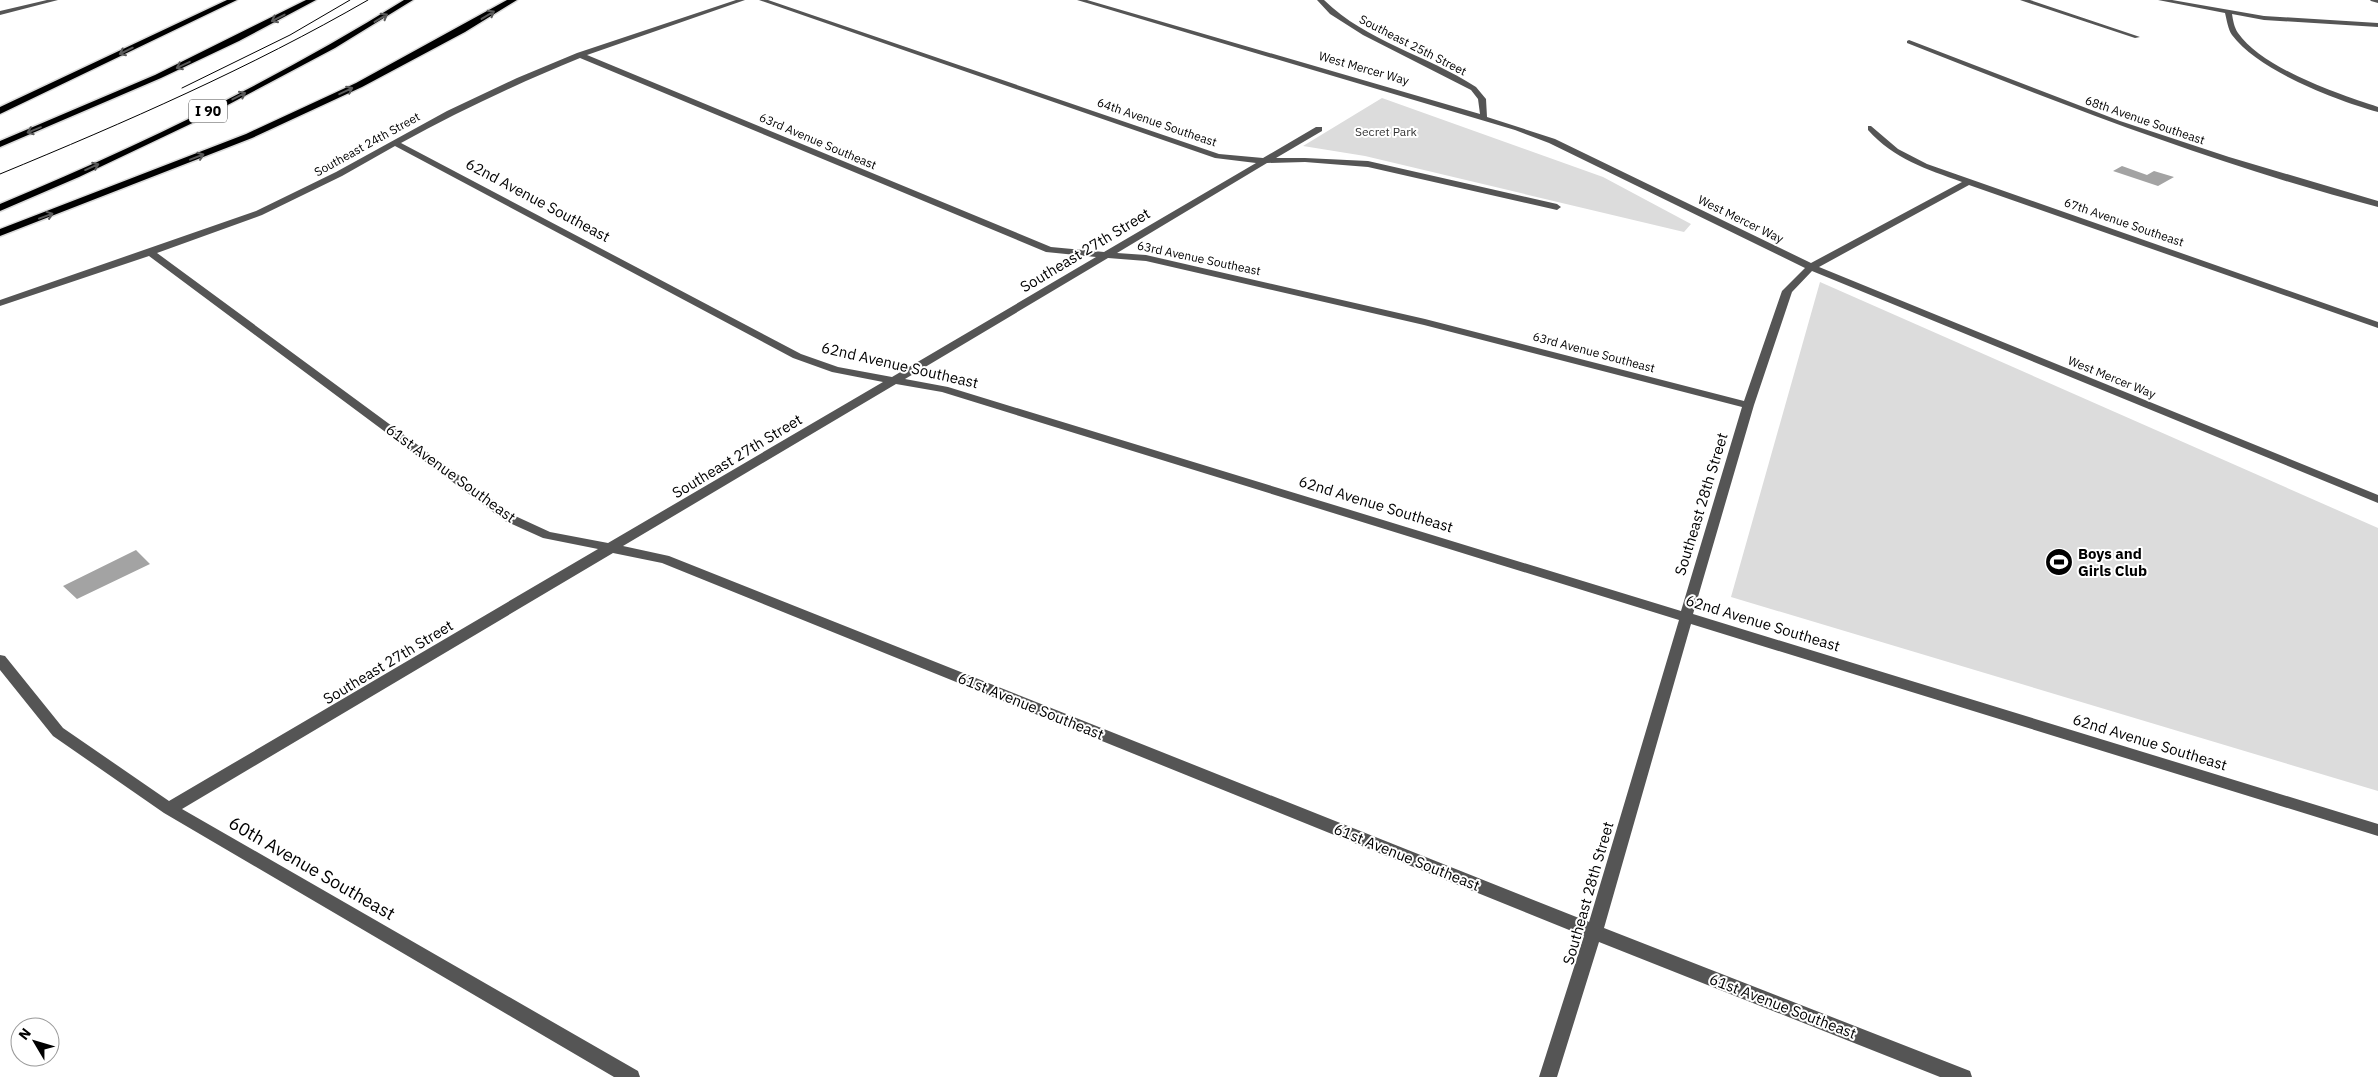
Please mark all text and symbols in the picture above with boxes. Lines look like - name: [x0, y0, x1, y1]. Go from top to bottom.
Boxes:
- one-way arrow: [480, 10, 494, 20]
- street label: Southeast 25th Street: [1357, 11, 1469, 79]
- one-way arrow: [374, 12, 388, 22]
- one-way arrow: [270, 13, 285, 23]
- one-way arrow: [119, 47, 134, 56]
- street label: West Mercer Way: [1317, 48, 1411, 88]
- one-way arrow: [176, 60, 191, 70]
- one-way arrow: [338, 86, 353, 96]
- one-way arrow: [231, 91, 246, 100]
- street label: 68th Avenue Southeast: [2083, 92, 2207, 148]
- street label: 64th Avenue Southeast: [1095, 94, 1219, 150]
- road number: I 90: [189, 100, 227, 122]
- street label: Southeast 24th Street: [312, 109, 422, 179]
- street label: 63rd Avenue Southeast: [757, 109, 879, 173]
- park label: Secret Park: [1355, 124, 1418, 139]
- one-way arrow: [27, 126, 42, 135]
- one-way arrow: [189, 152, 204, 161]
- street label: 62nd Avenue Southeast: [463, 154, 613, 246]
- one-way arrow: [84, 161, 99, 171]
- street label: West Mercer Way: [1696, 192, 1786, 246]
- street label: 67th Avenue Southeast: [2062, 194, 2186, 250]
- street label: Southeast 27th Street: [1017, 204, 1153, 296]
- one-way arrow: [38, 211, 53, 220]
- street label: 63rd Avenue Southeast: [1136, 238, 1262, 278]
- street label: 63rd Avenue Southeast: [1531, 328, 1657, 376]
- street label: 62nd Avenue Southeast: [820, 338, 980, 392]
- street label: West Mercer Way: [2066, 353, 2158, 401]
- street label: Southeast 27th Street: [669, 410, 805, 502]
- street label: 61st Avenue Southeast: [382, 420, 520, 526]
- street label: Southeast 28th Street: [1670, 430, 1732, 578]
- street label: 62nd Avenue Southeast: [1296, 471, 1456, 537]
- place label: Boys and Girls Club: [2078, 544, 2147, 580]
- sports icon: Boys and Girls Club: [2044, 547, 2074, 577]
- street label: 62nd Avenue Southeast: [1683, 590, 1843, 656]
- street label: Southeast 27th Street: [320, 616, 456, 708]
- street label: 61st Avenue Southeast: [955, 668, 1107, 744]
- street label: 62nd Avenue Southeast: [2070, 709, 2230, 775]
- street label: 60th Avenue Southeast: [225, 811, 399, 925]
- street label: 61st Avenue Southeast: [1331, 819, 1483, 895]
- street label: Southeast 28th Street: [1558, 819, 1618, 967]
- street label: 61st Avenue Southeast: [1707, 969, 1859, 1043]
- north arrow: [10, 1017, 60, 1067]
- text: N: [15, 1024, 35, 1044]

